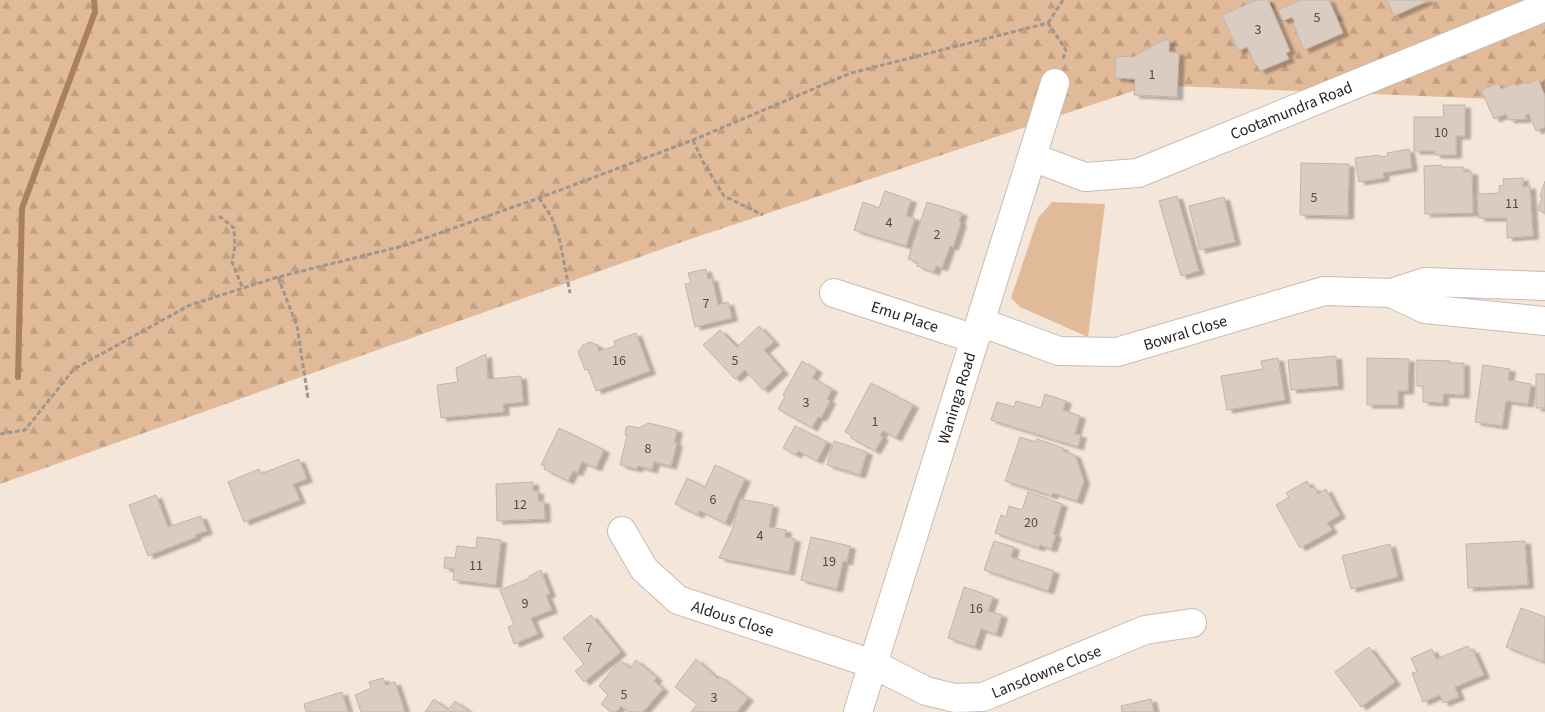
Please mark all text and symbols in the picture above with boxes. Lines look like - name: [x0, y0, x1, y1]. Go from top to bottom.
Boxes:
- house number: 5: [1314, 8, 1321, 28]
- house number: 3: [1255, 20, 1262, 40]
- house number: 1: [1149, 65, 1156, 85]
- street label: Cootamundra Road: [1227, 76, 1356, 145]
- house number: 10: [1434, 123, 1448, 143]
- house number: 5: [1311, 188, 1318, 208]
- house number: 11: [1505, 194, 1519, 214]
- house number: 4: [886, 213, 893, 233]
- house number: 2: [934, 225, 941, 245]
- house number: 7: [703, 294, 710, 314]
- street label: Emu Place: [868, 296, 941, 338]
- street label: Bowral Close: [1141, 310, 1230, 356]
- street label: Waninga Road: [933, 350, 981, 447]
- house number: 16: [612, 351, 626, 371]
- house number: 5: [732, 351, 739, 371]
- house number: 3: [803, 393, 810, 413]
- house number: 1: [872, 412, 879, 432]
- house number: 8: [645, 439, 652, 459]
- house number: 6: [710, 490, 717, 510]
- house number: 12: [513, 495, 527, 515]
- house number: 20: [1024, 513, 1038, 533]
- house number: 4: [757, 526, 764, 546]
- house number: 19: [822, 552, 836, 572]
- house number: 11: [469, 556, 483, 576]
- house number: 9: [522, 594, 529, 614]
- street label: Aldous Close: [689, 595, 777, 643]
- house number: 16: [969, 599, 983, 619]
- house number: 7: [586, 638, 593, 658]
- street label: Lansdowne Close: [988, 640, 1105, 704]
- house number: 5: [621, 685, 628, 705]
- house number: 3: [711, 688, 718, 708]

